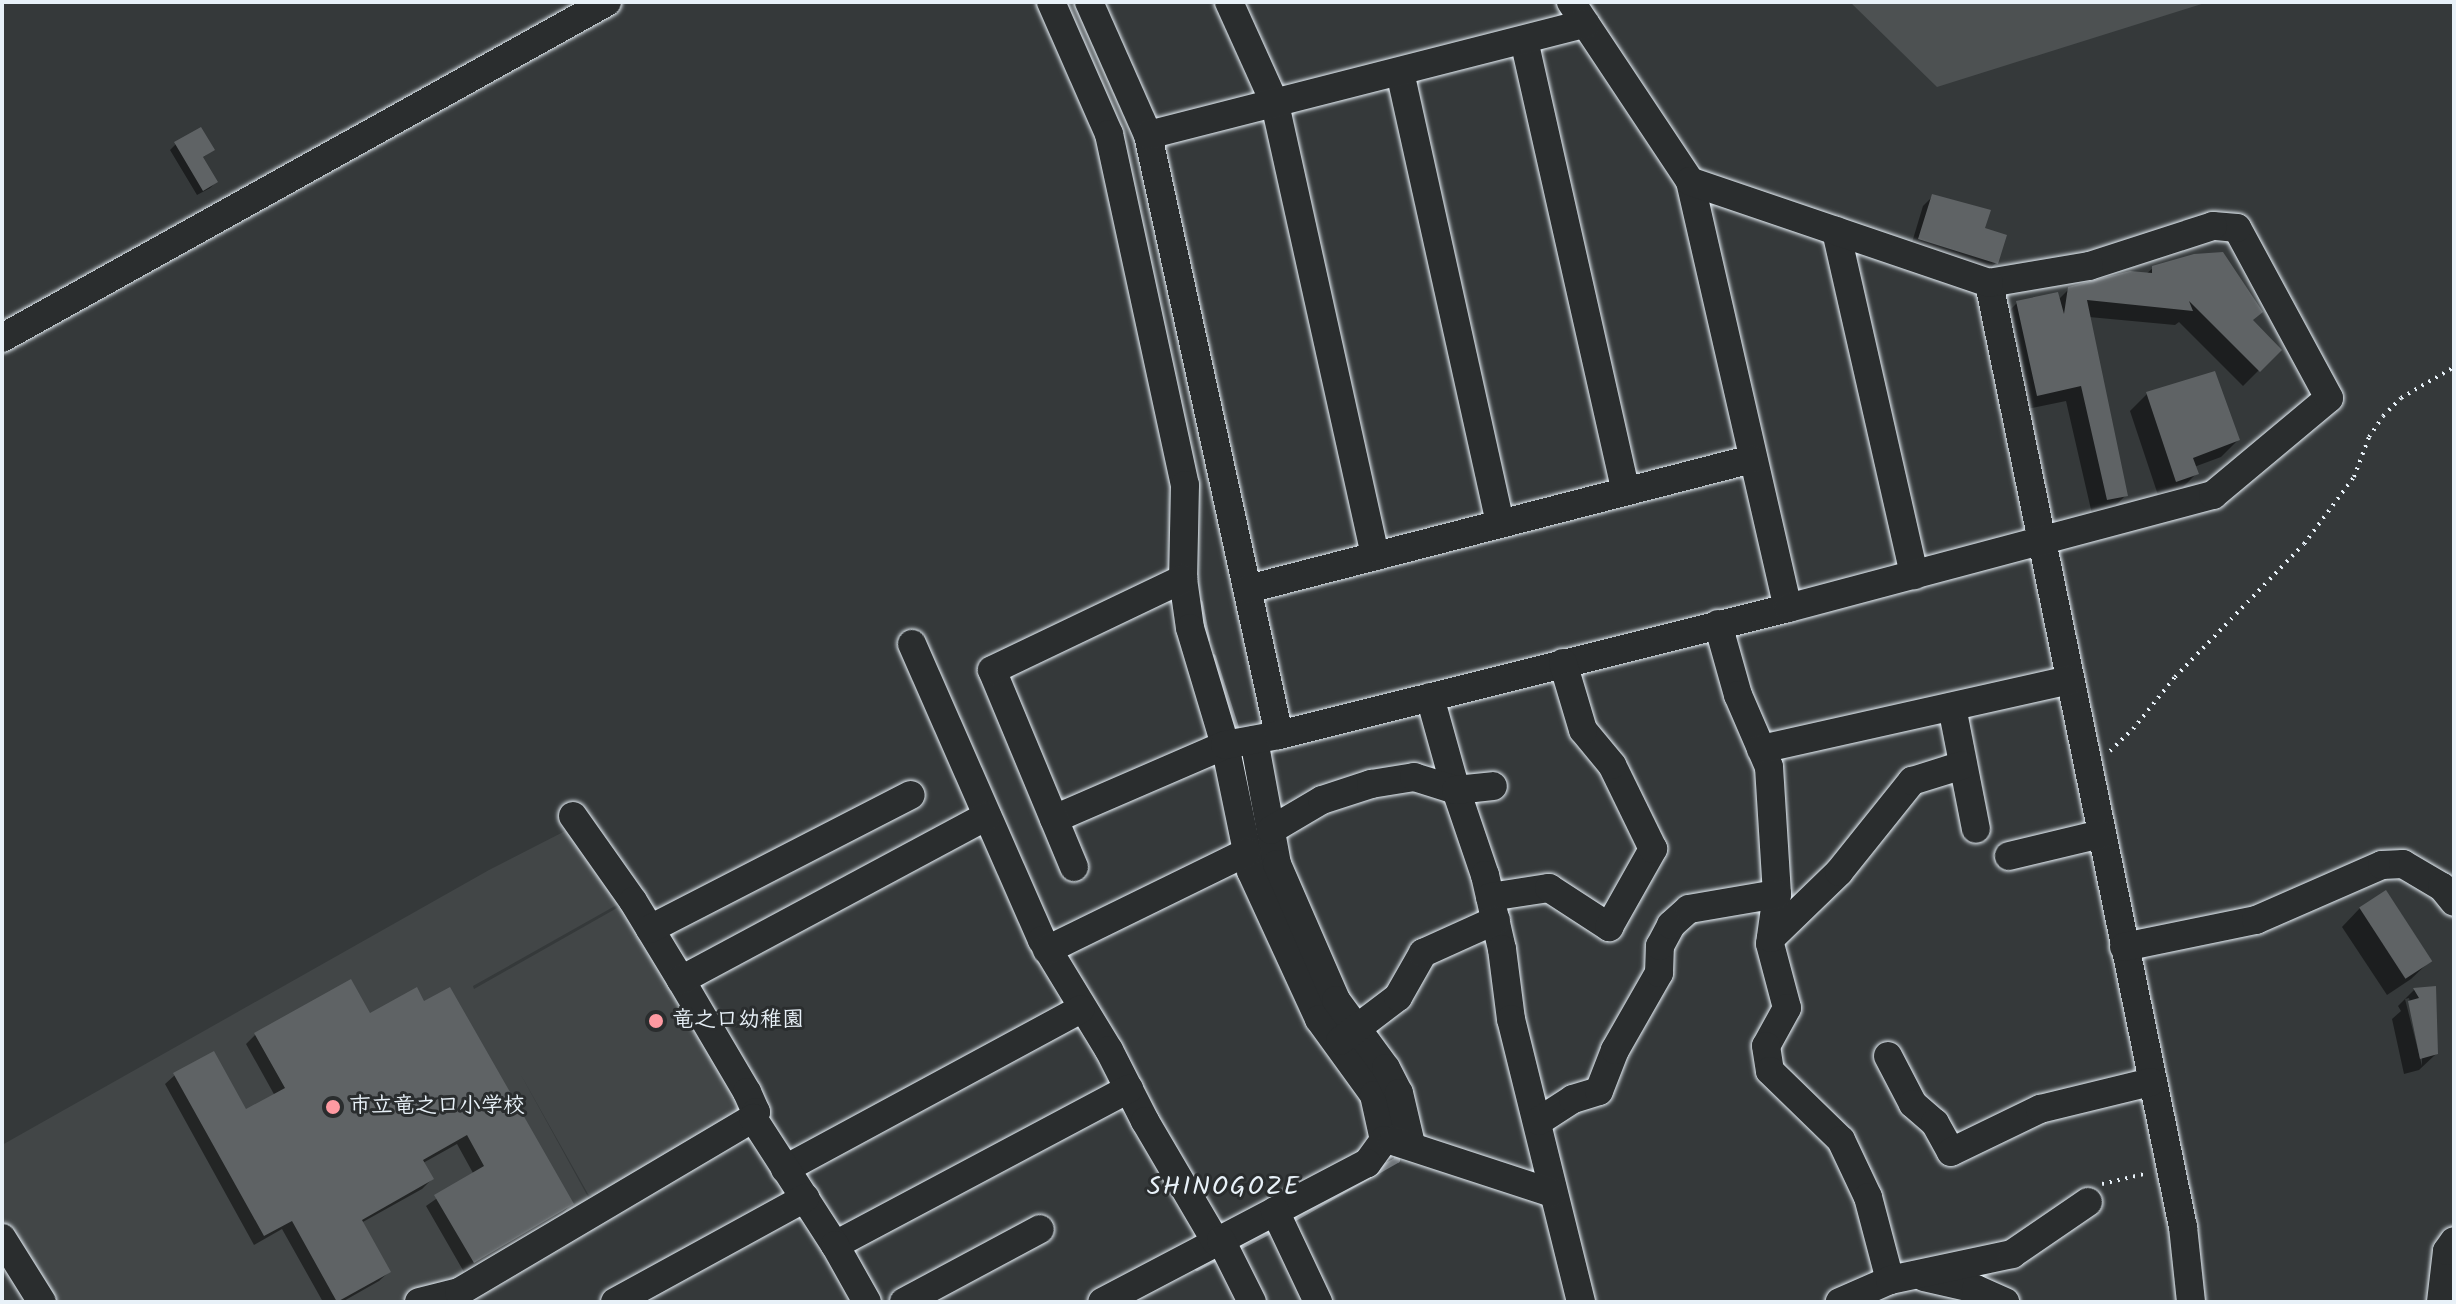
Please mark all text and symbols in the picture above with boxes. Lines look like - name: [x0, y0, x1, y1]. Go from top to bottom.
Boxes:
- place label: 竜之口幼稚園: [672, 1008, 804, 1034]
- marker: 竜之口幼稚園: [647, 1012, 665, 1030]
- place label: 市立竜之口小学校: [349, 1094, 525, 1120]
- marker: 市立竜之口小学校: [324, 1098, 342, 1116]
- district label: SHINOGOZE: [1147, 1172, 1301, 1204]

